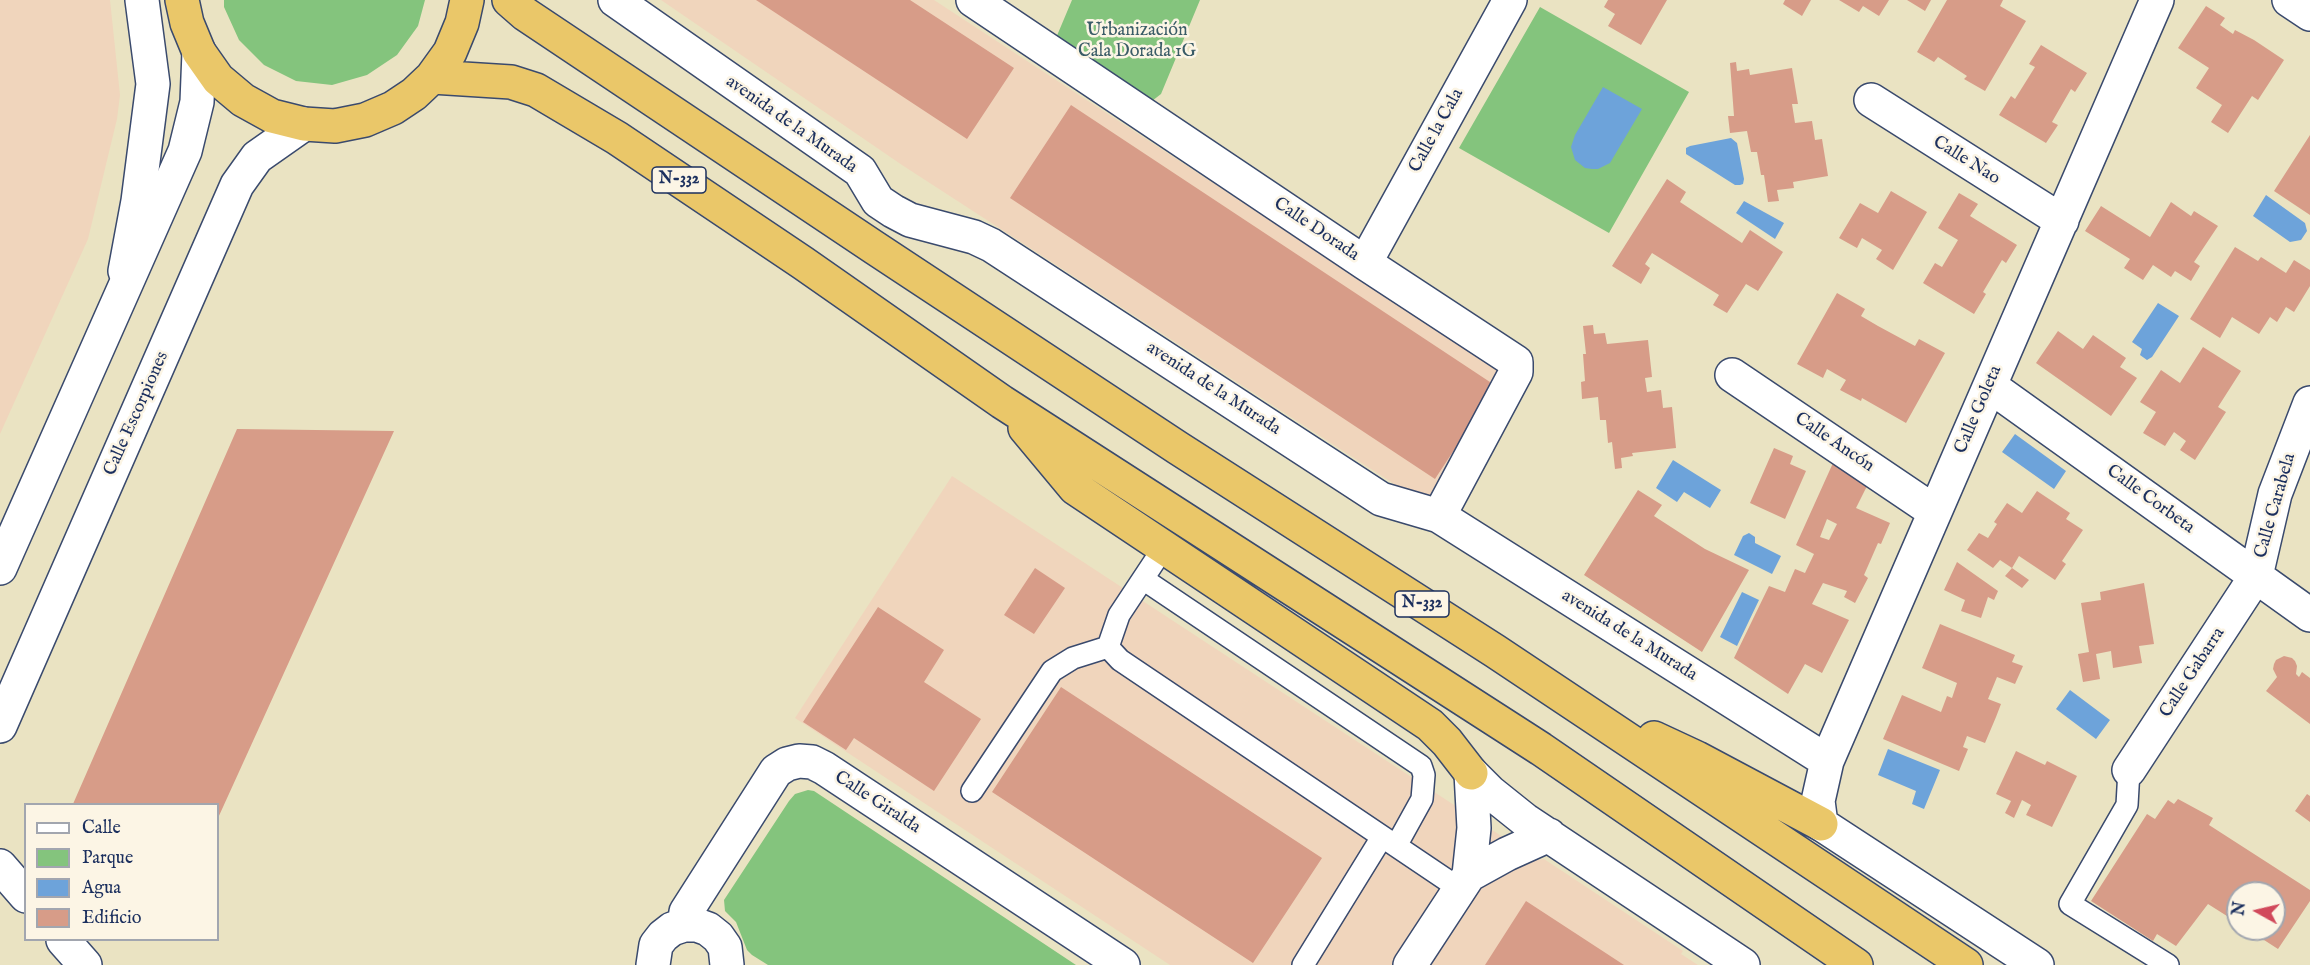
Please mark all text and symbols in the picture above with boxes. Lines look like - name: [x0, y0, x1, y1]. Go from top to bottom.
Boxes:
- park label: Urbanización Cala Dorada 1G: [1078, 20, 1196, 63]
- street label: avenida de la Murada: [721, 72, 861, 178]
- street label: Calle la Cala: [1405, 85, 1469, 177]
- street label: Calle Nao: [1928, 132, 2004, 190]
- road number: N-332: [652, 167, 706, 193]
- street label: Calle Dorada: [1269, 194, 1363, 266]
- street label: avenida de la Murada: [1142, 338, 1284, 440]
- street label: Calle Escorpiones: [100, 349, 174, 479]
- street label: Calle Goleta: [1951, 363, 2007, 457]
- street label: Calle Ancón: [1790, 409, 1878, 477]
- street label: Calle Carabela: [2251, 451, 2301, 561]
- street label: Calle Corbeta: [2102, 461, 2198, 539]
- street label: avenida de la Murada: [1557, 586, 1701, 686]
- road number: N-332: [1395, 591, 1449, 617]
- street label: Calle Gabarra: [2156, 624, 2230, 722]
- street label: Calle Giralda: [830, 767, 924, 839]
- legend: [24, 803, 219, 941]
- text: Calle: [82, 817, 121, 840]
- text: Parque: [82, 847, 133, 870]
- text: Agua: [82, 877, 121, 900]
- north arrow: [2226, 881, 2286, 941]
- text: N: [2229, 901, 2251, 917]
- text: Edificio: [82, 907, 142, 930]

